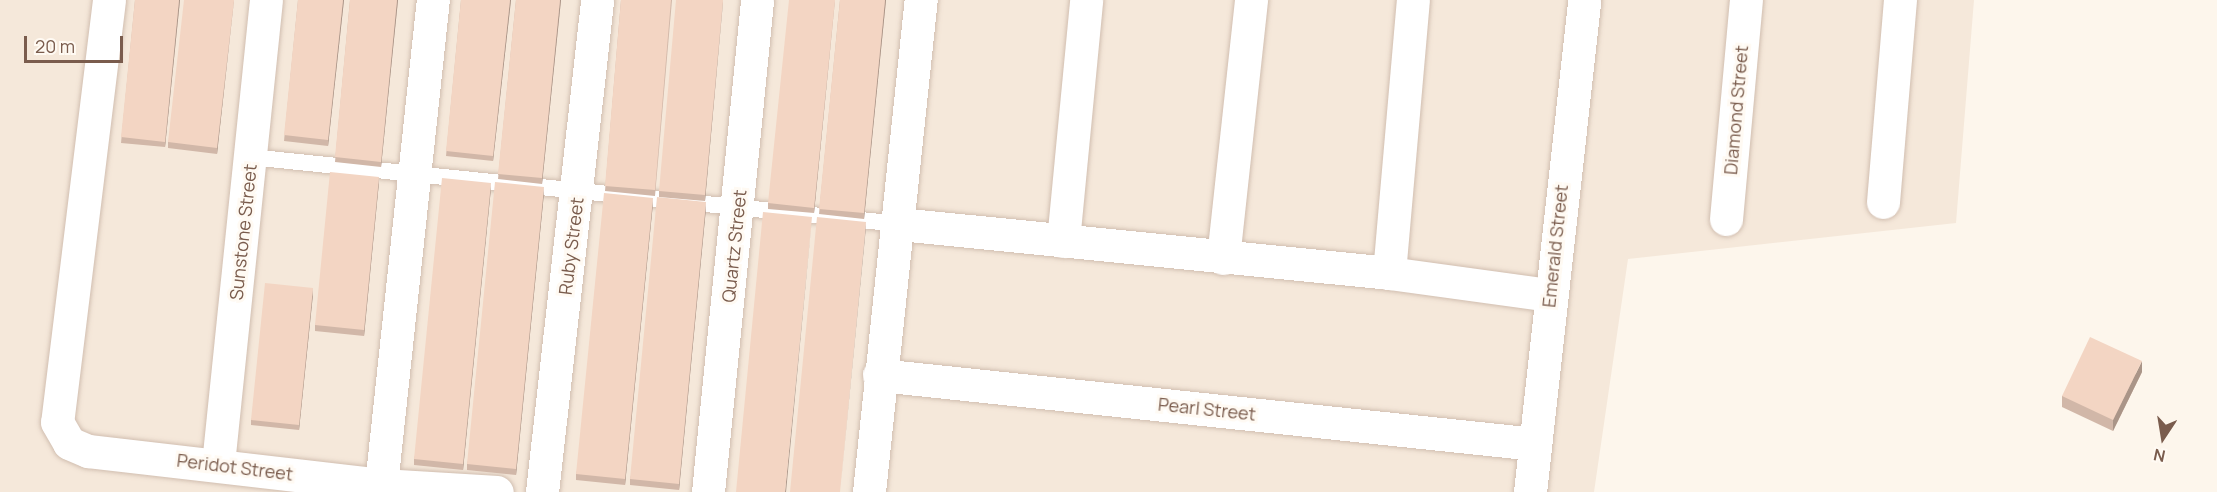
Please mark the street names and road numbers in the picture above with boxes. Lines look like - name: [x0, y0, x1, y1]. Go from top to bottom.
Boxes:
- street label: Diamond Street: [1720, 44, 1752, 176]
- street label: Sunstone Street: [225, 163, 261, 301]
- street label: Emerald Street: [1538, 183, 1572, 309]
- street label: Quartz Street: [717, 188, 751, 304]
- street label: Ruby Street: [554, 196, 588, 296]
- street label: Pearl Street: [1157, 393, 1257, 425]
- street label: Peridot Street: [176, 449, 294, 485]

